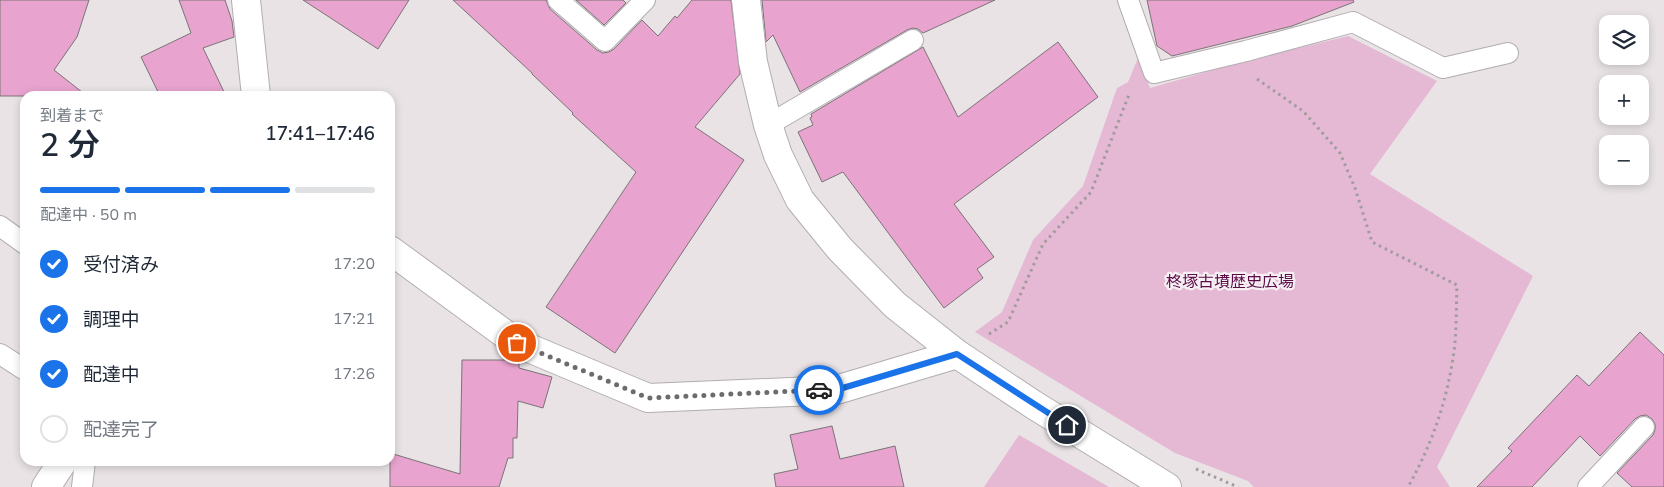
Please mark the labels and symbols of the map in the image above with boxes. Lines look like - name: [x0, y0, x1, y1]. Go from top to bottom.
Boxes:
- park label: 柊塚古墳歴史広場: [1166, 271, 1294, 293]
- pin: [496, 322, 538, 364]
- courier: [794, 365, 844, 415]
- pin: [1046, 404, 1088, 446]

